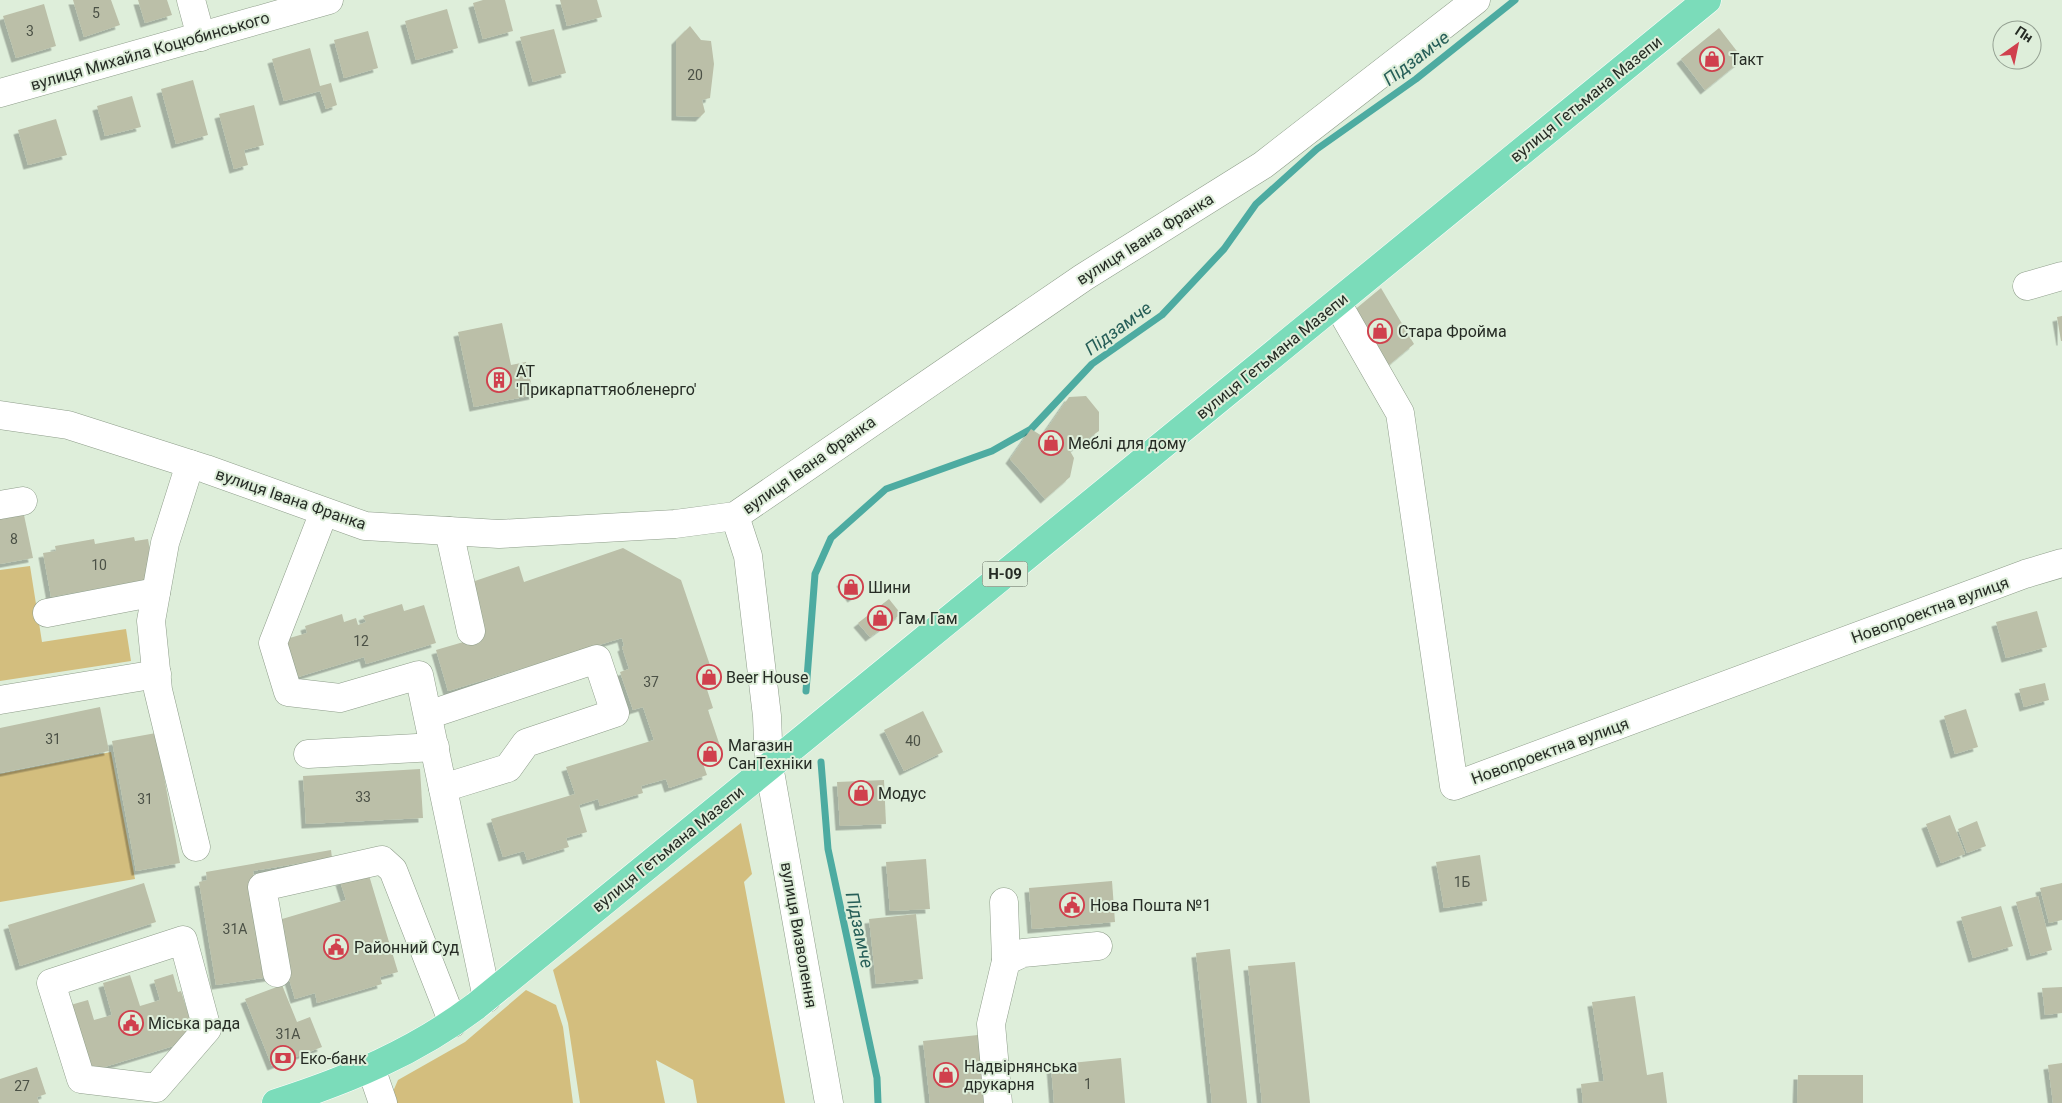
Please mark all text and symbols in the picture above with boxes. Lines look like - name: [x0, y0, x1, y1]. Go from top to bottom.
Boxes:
- house number: 5: [92, 5, 100, 21]
- street label: вулиця Михайла Коцюбинського: [28, 8, 272, 94]
- north arrow: [1992, 20, 2042, 70]
- house number: 3: [26, 23, 34, 39]
- text: Пн: [2012, 23, 2036, 46]
- water label: Підзамче: [1379, 26, 1453, 90]
- street label: вулиця Гетьмана Мазепи: [1506, 32, 1666, 166]
- shop icon: Такт: [1699, 46, 1725, 72]
- place label: Такт: [1730, 50, 1764, 69]
- house number: 20: [687, 67, 703, 83]
- street label: вулиця Івана Франка: [1073, 189, 1217, 289]
- street label: вулиця Гетьмана Мазепи: [1192, 289, 1352, 423]
- water label: Підзамче: [1081, 297, 1155, 359]
- shop icon: Стара Фройма: [1367, 318, 1393, 344]
- place label: Стара Фройма: [1398, 322, 1507, 341]
- place label: АТ 'Прикарпаттяобленерго': [516, 362, 697, 399]
- building icon: АТ 'Прикарпаттяобленерго': [486, 367, 512, 393]
- street label: вулиця Івана Франка: [739, 412, 879, 518]
- shop icon: Меблі для дому: [1038, 430, 1064, 456]
- place label: Меблі для дому: [1068, 434, 1187, 453]
- street label: вулиця Івана Франка: [213, 464, 369, 534]
- house number: 8: [10, 531, 18, 547]
- house number: 10: [91, 557, 107, 573]
- road number: Н-09: [982, 562, 1028, 586]
- street label: Новопроектна вулиця: [1849, 573, 2011, 647]
- shop icon: Шини: [838, 574, 864, 600]
- place label: Шини: [868, 578, 911, 597]
- shop icon: Гам Гам: [867, 605, 893, 631]
- place label: Гам Гам: [898, 609, 958, 628]
- house number: 12: [353, 633, 369, 649]
- shop icon: Beer House: [696, 664, 722, 690]
- place label: Beer House: [726, 668, 808, 687]
- house number: 37: [643, 674, 659, 690]
- street label: Новопроектна вулиця: [1469, 714, 1631, 788]
- house number: 31: [45, 731, 61, 747]
- house number: 40: [905, 733, 921, 749]
- place label: Магазин СанТехніки: [728, 736, 813, 773]
- shop icon: Магазин СанТехніки: [697, 741, 723, 767]
- shop icon: Модус: [848, 780, 874, 806]
- street label: вулиця Гетьмана Мазепи: [588, 782, 748, 916]
- place label: Модус: [878, 784, 926, 803]
- house number: 33: [355, 789, 371, 805]
- house number: 31: [137, 791, 153, 807]
- street label: вулиця Визволення: [777, 861, 821, 1009]
- house number: 1Б: [1454, 874, 1471, 890]
- water label: Підзамче: [842, 890, 878, 970]
- public building icon: Нова Пошта №1: [1059, 892, 1085, 918]
- place label: Нова Пошта №1: [1090, 896, 1212, 915]
- house number: 31А: [223, 921, 247, 937]
- public building icon: Районний Суд: [323, 934, 349, 960]
- place label: Районний Суд: [354, 938, 460, 957]
- public building icon: Міська рада: [118, 1010, 144, 1036]
- place label: Міська рада: [148, 1014, 240, 1033]
- house number: 31А: [276, 1026, 300, 1042]
- bank icon: Еко-банк: [270, 1045, 296, 1071]
- place label: Еко-банк: [300, 1049, 367, 1068]
- place label: Надвірнянська друкарня: [964, 1057, 1077, 1094]
- shop icon: Надвірнянська друкарня: [933, 1062, 959, 1088]
- house number: 1: [1084, 1076, 1092, 1092]
- house number: 27: [14, 1078, 30, 1094]

